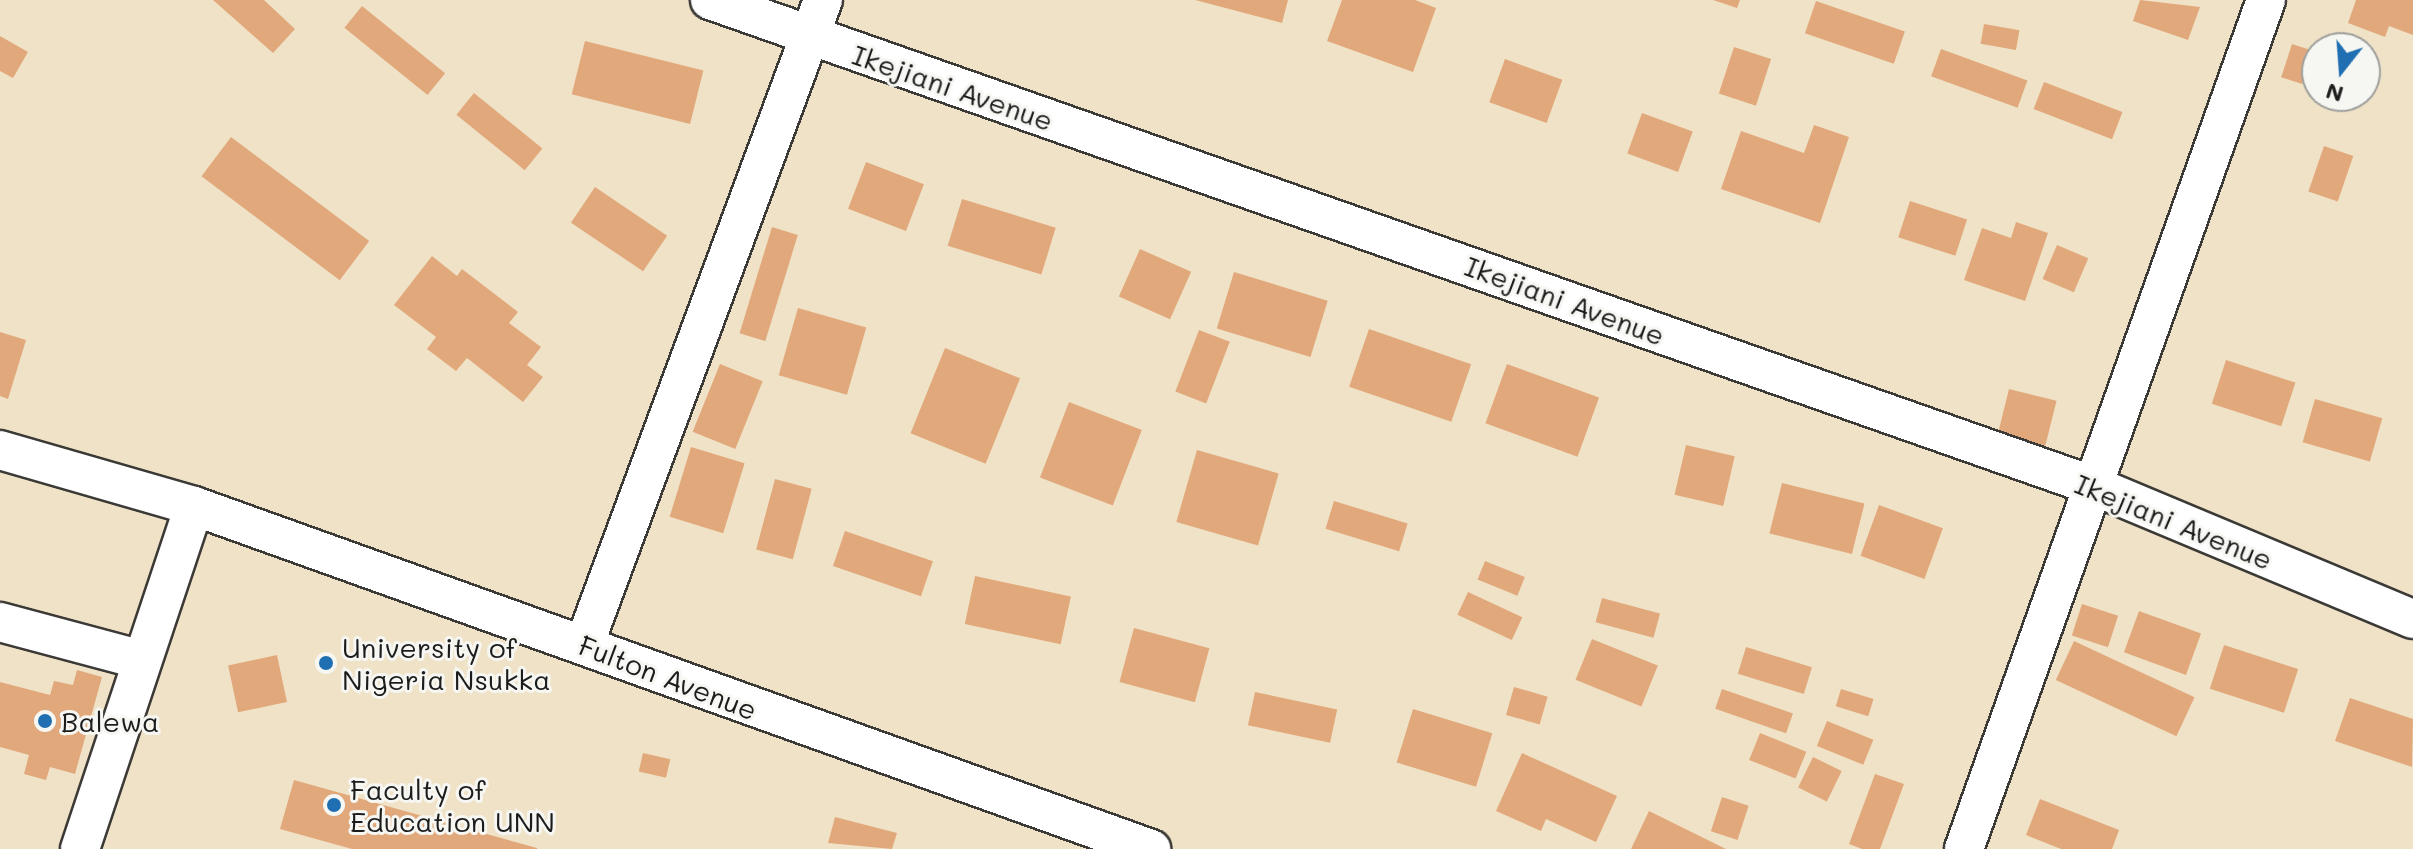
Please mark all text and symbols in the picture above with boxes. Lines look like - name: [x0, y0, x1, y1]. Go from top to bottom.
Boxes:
- north arrow: [2301, 32, 2381, 112]
- street label: Ikejiani Avenue: [848, 37, 1058, 137]
- text: N: [2322, 77, 2347, 110]
- street label: Ikejiani Avenue: [1461, 248, 1669, 352]
- street label: Ikejiani Avenue: [2070, 466, 2278, 576]
- street label: Fulton Avenue: [574, 628, 762, 726]
- place label: University of Nigeria Nsukka: [342, 630, 551, 696]
- marker: University of Nigeria Nsukka: [317, 654, 335, 672]
- place label: Balewa: [61, 704, 159, 738]
- marker: Balewa: [36, 712, 54, 730]
- place label: Faculty of Education UNN: [350, 772, 555, 838]
- marker: Faculty of Education UNN: [325, 796, 343, 814]

